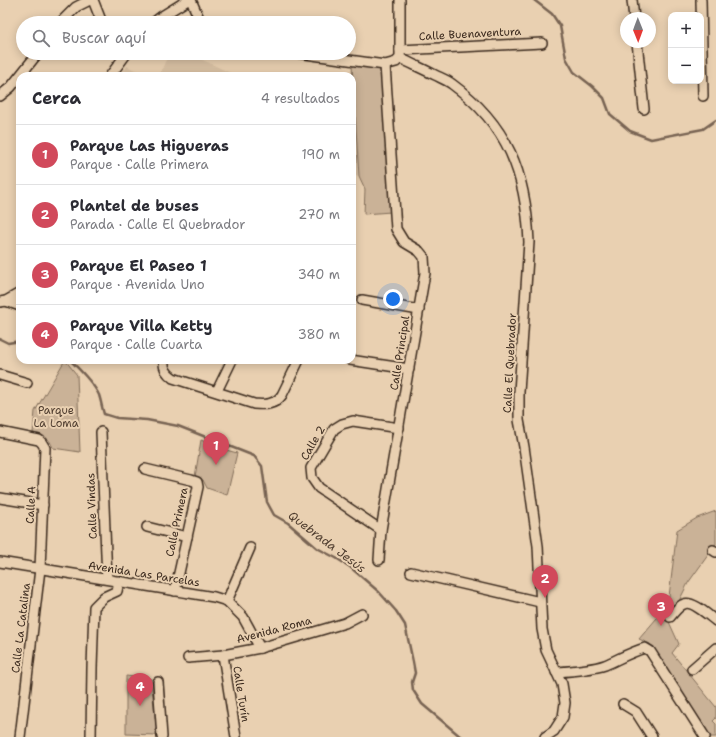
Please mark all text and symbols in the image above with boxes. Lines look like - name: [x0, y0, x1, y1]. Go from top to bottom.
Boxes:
- north arrow: [620, 12, 656, 48]
- map controls: [668, 12, 704, 84]
- button: +: [668, 12, 704, 48]
- search box: [16, 16, 356, 60]
- street label: Calle Buenaventura: [418, 24, 522, 44]
- icon: search: [30, 27, 52, 49]
- text: Buscar aquí: [62, 28, 146, 48]
- button: −: [668, 48, 704, 84]
- text: Cerca: [32, 87, 81, 109]
- text: 4 resultados: [261, 90, 340, 107]
- text: Parque Las Higueras: [70, 136, 229, 156]
- text: 1: [42, 146, 48, 163]
- text: 190 m: [301, 146, 340, 163]
- text: Parque · Calle Primera: [70, 156, 209, 173]
- text: Plantel de buses: [70, 196, 199, 216]
- text: 2: [40, 206, 50, 223]
- text: 270 m: [298, 206, 340, 223]
- text: Parada · Calle El Quebrador: [70, 216, 245, 233]
- text: Parque El Paseo 1: [70, 256, 207, 276]
- text: 3: [40, 266, 50, 283]
- text: 340 m: [298, 266, 340, 283]
- text: Parque · Avenida Uno: [70, 276, 205, 293]
- your location: [383, 289, 403, 309]
- street label: Calle El Quebrador: [500, 313, 520, 413]
- street label: Calle Principal: [387, 314, 413, 391]
- text: Parque Villa Ketty: [70, 316, 213, 336]
- text: 4: [40, 326, 50, 343]
- text: 380 m: [298, 326, 340, 343]
- text: Parque · Calle Cuarta: [70, 336, 202, 353]
- park label: Parque La Loma: [33, 403, 79, 431]
- street label: Calle 2: [297, 423, 329, 463]
- pin: 1: [203, 432, 229, 465]
- street label: Calle Vindas: [83, 473, 101, 539]
- street label: Calle A: [23, 486, 39, 524]
- street label: Calle Primera: [162, 486, 192, 558]
- water label: Quebrada Jesús: [285, 508, 369, 577]
- street label: Avenida Las Parcelas: [87, 558, 201, 590]
- pin: 2: [532, 565, 558, 598]
- street label: Calle La Catalina: [8, 582, 34, 674]
- pin: 3: [648, 593, 674, 626]
- street label: Avenida Roma: [235, 613, 313, 647]
- street label: Calle Turín: [229, 665, 253, 723]
- pin: 4: [127, 673, 153, 706]

